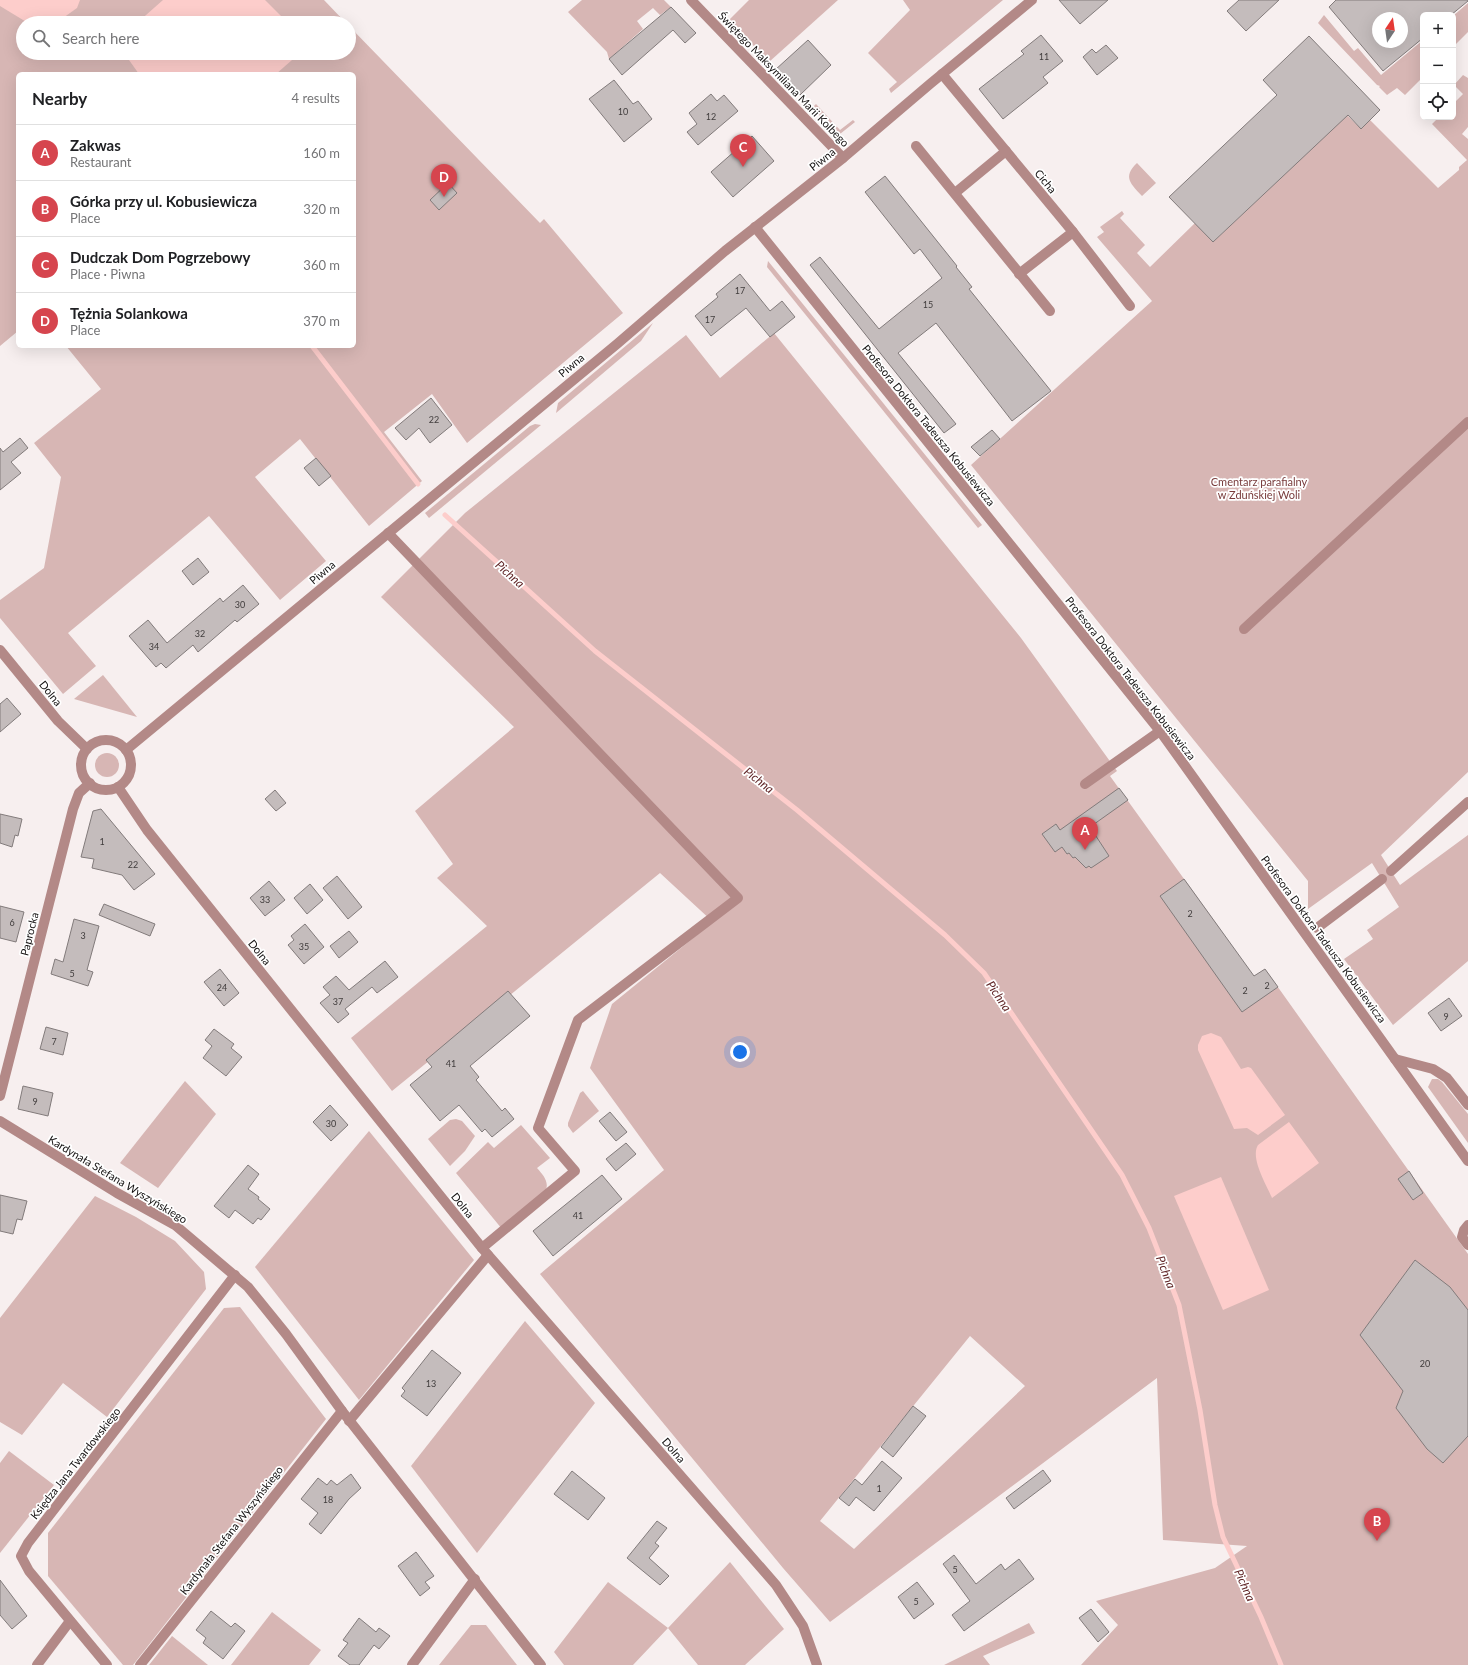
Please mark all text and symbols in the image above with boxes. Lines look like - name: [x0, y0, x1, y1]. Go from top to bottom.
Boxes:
- street label: Świętego Maksymiliana Marii Kolbego: [716, 9, 852, 149]
- north arrow: [1372, 12, 1408, 48]
- map controls: [1420, 12, 1456, 120]
- button: +: [1420, 12, 1456, 48]
- search box: [16, 16, 356, 60]
- icon: search: [30, 27, 52, 49]
- text: Search here: [62, 29, 139, 47]
- button: −: [1420, 48, 1456, 84]
- house number: 11: [1039, 51, 1049, 62]
- button: locate: [1420, 84, 1456, 120]
- text: Nearby: [32, 88, 87, 109]
- text: 4 results: [292, 90, 340, 106]
- house number: 10: [618, 106, 628, 117]
- house number: 12: [706, 111, 716, 122]
- pin: C: [730, 134, 756, 167]
- text: Zakwas: [70, 136, 121, 154]
- text: A: [40, 145, 50, 161]
- text: 160 m: [303, 145, 340, 161]
- street label: Piwna: [806, 145, 838, 173]
- text: Restaurant: [70, 154, 132, 170]
- pin: D: [431, 164, 457, 197]
- street label: Cicha: [1032, 166, 1060, 196]
- text: Górka przy ul. Kobusiewicza: [70, 192, 257, 210]
- text: B: [41, 201, 49, 217]
- text: 320 m: [303, 201, 340, 217]
- text: Place: [70, 210, 100, 226]
- text: Dudczak Dom Pogrzebowy: [70, 248, 251, 266]
- text: C: [41, 257, 49, 273]
- text: 360 m: [303, 257, 340, 273]
- text: Place · Piwna: [70, 266, 145, 282]
- house number: 17: [735, 285, 745, 296]
- house number: 15: [923, 299, 933, 310]
- text: Tężnia Solankowa: [70, 304, 188, 322]
- text: D: [40, 313, 50, 329]
- text: 370 m: [303, 313, 340, 329]
- house number: 17: [705, 314, 715, 325]
- text: Place: [70, 322, 100, 338]
- street label: Profesora Doktora Tadeusza Kobusiewicza: [860, 342, 998, 508]
- street label: Piwna: [556, 351, 586, 379]
- house number: 22: [429, 414, 439, 425]
- park label: Cmentarz parafialny w Zduńskiej Woli: [1211, 475, 1308, 501]
- water label: Pichna: [492, 557, 528, 591]
- street label: Piwna: [307, 558, 337, 586]
- street label: Profesora Doktora Tadeusza Kobusiewicza: [1063, 594, 1199, 762]
- house number: 30: [235, 599, 245, 610]
- house number: 32: [195, 628, 205, 639]
- house number: 34: [149, 641, 159, 652]
- street label: Dolna: [37, 678, 65, 708]
- water label: Pichna: [741, 764, 777, 796]
- pin: A: [1072, 817, 1098, 850]
- house number: 1: [99, 836, 105, 847]
- street label: Profesora Doktora Tadeusza Kobusiewicza: [1259, 853, 1389, 1025]
- house number: 22: [128, 859, 138, 870]
- house number: 33: [260, 894, 270, 905]
- house number: 2: [1187, 908, 1193, 919]
- street label: Paprocka: [17, 911, 41, 957]
- house number: 6: [9, 917, 15, 928]
- house number: 3: [80, 930, 86, 941]
- street label: Dolna: [246, 937, 274, 967]
- house number: 35: [299, 941, 309, 952]
- house number: 5: [69, 968, 75, 979]
- water label: Pichna: [983, 978, 1015, 1014]
- house number: 2: [1264, 980, 1270, 991]
- house number: 24: [217, 982, 227, 993]
- house number: 2: [1242, 985, 1248, 996]
- house number: 37: [333, 996, 343, 1007]
- house number: 9: [1443, 1011, 1449, 1022]
- house number: 7: [51, 1036, 57, 1047]
- your location: [730, 1042, 750, 1062]
- house number: 41: [446, 1058, 456, 1069]
- house number: 9: [32, 1096, 38, 1107]
- house number: 30: [326, 1118, 336, 1129]
- street label: Kardynała Stefana Wyszyńskiego: [46, 1132, 190, 1226]
- street label: Dolna: [449, 1190, 477, 1220]
- house number: 41: [573, 1210, 583, 1221]
- water label: Pichna: [1153, 1254, 1179, 1290]
- house number: 20: [1420, 1358, 1430, 1369]
- house number: 13: [426, 1378, 436, 1389]
- street label: Księdza Jana Twardowskiego: [27, 1404, 123, 1522]
- street label: Dolna: [660, 1435, 688, 1465]
- street label: Kardynała Stefana Wyszyńskiego: [177, 1463, 285, 1597]
- house number: 1: [876, 1483, 882, 1494]
- house number: 18: [323, 1494, 333, 1505]
- pin: B: [1364, 1508, 1390, 1541]
- house number: 5: [952, 1564, 958, 1575]
- water label: Pichna: [1231, 1567, 1259, 1603]
- house number: 5: [913, 1596, 919, 1607]

